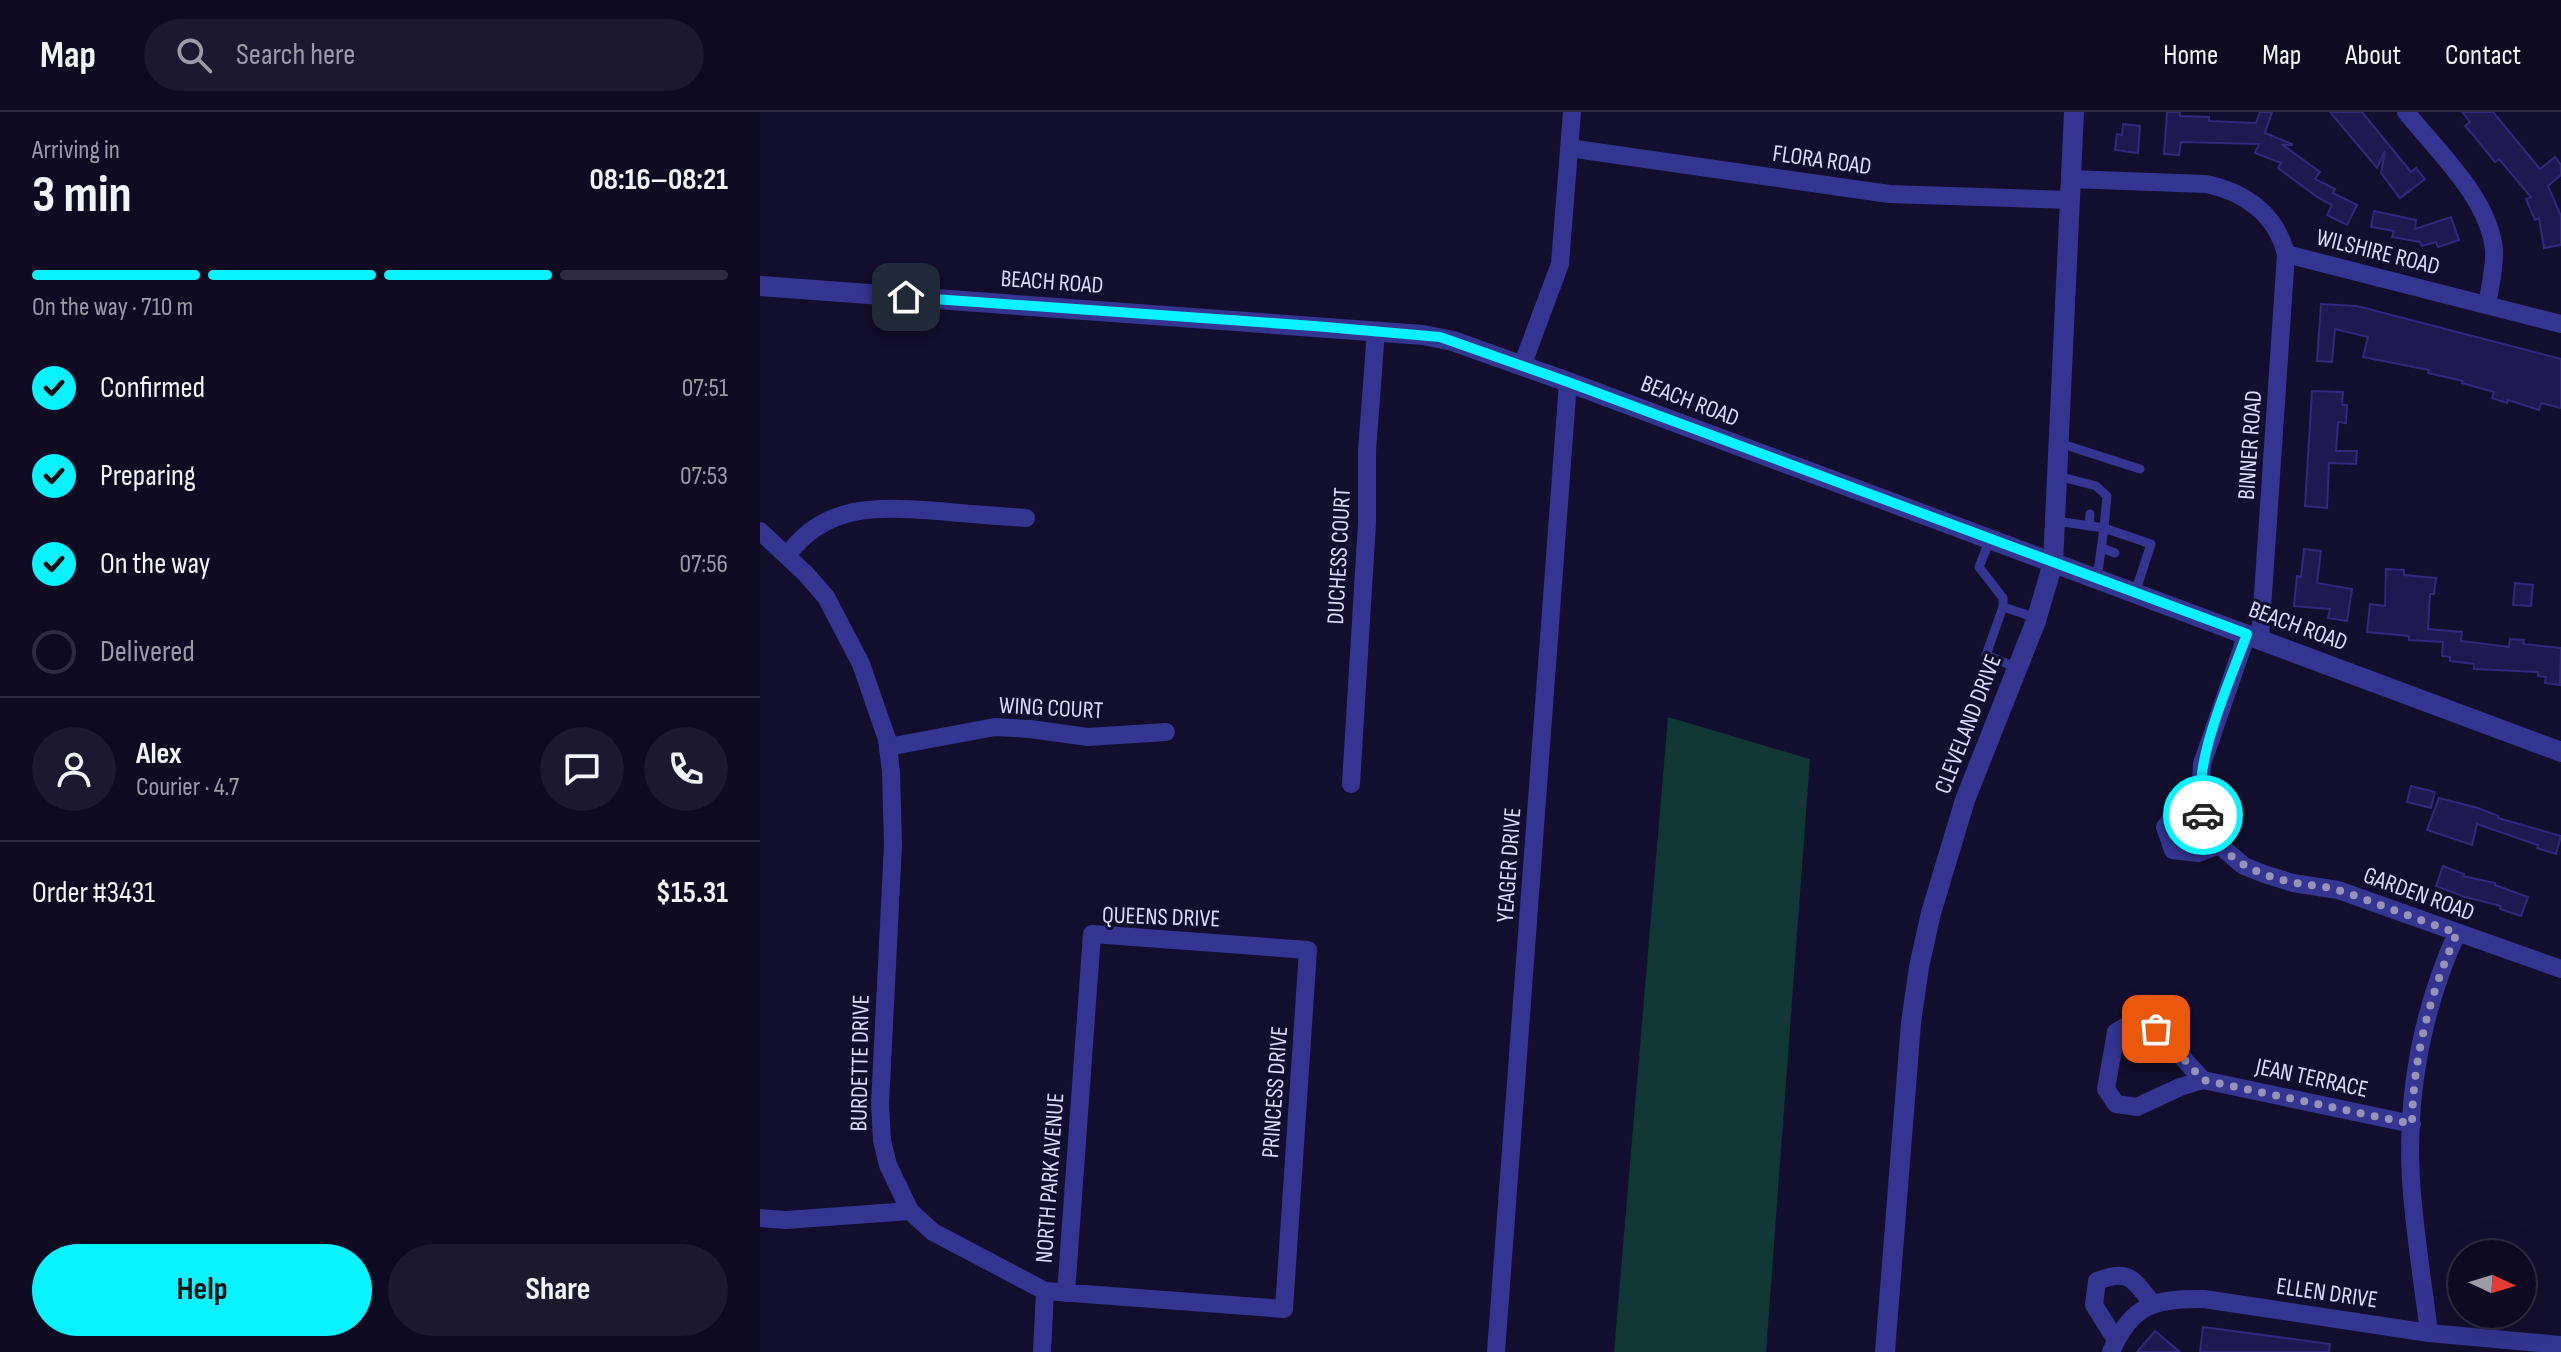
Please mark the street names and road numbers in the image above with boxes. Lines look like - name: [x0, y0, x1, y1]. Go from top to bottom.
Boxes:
- street label: FLORA ROAD: [1771, 139, 1873, 181]
- street label: WILSHIRE ROAD: [2313, 223, 2443, 281]
- street label: BEACH ROAD: [1000, 264, 1104, 300]
- street label: BEACH ROAD: [1637, 369, 1743, 433]
- street label: BINNER ROAD: [2232, 389, 2268, 501]
- street label: DUCHESS COURT: [1321, 487, 1357, 625]
- street label: BEACH ROAD: [2245, 595, 2351, 657]
- street label: CLEVELAND DRIVE: [1928, 650, 2008, 798]
- street label: WING COURT: [998, 691, 1104, 725]
- street label: YEAGER DRIVE: [1491, 807, 1527, 923]
- street label: GARDEN ROAD: [2360, 861, 2478, 927]
- street label: QUEENS DRIVE: [1101, 900, 1221, 934]
- street label: BURDETTE DRIVE: [844, 994, 876, 1132]
- street label: PRINCESS DRIVE: [1256, 1025, 1294, 1159]
- street label: JEAN TERRACE: [2252, 1052, 2371, 1104]
- street label: NORTH PARK AVENUE: [1030, 1092, 1070, 1264]
- street label: ELLEN DRIVE: [2274, 1272, 2380, 1314]

